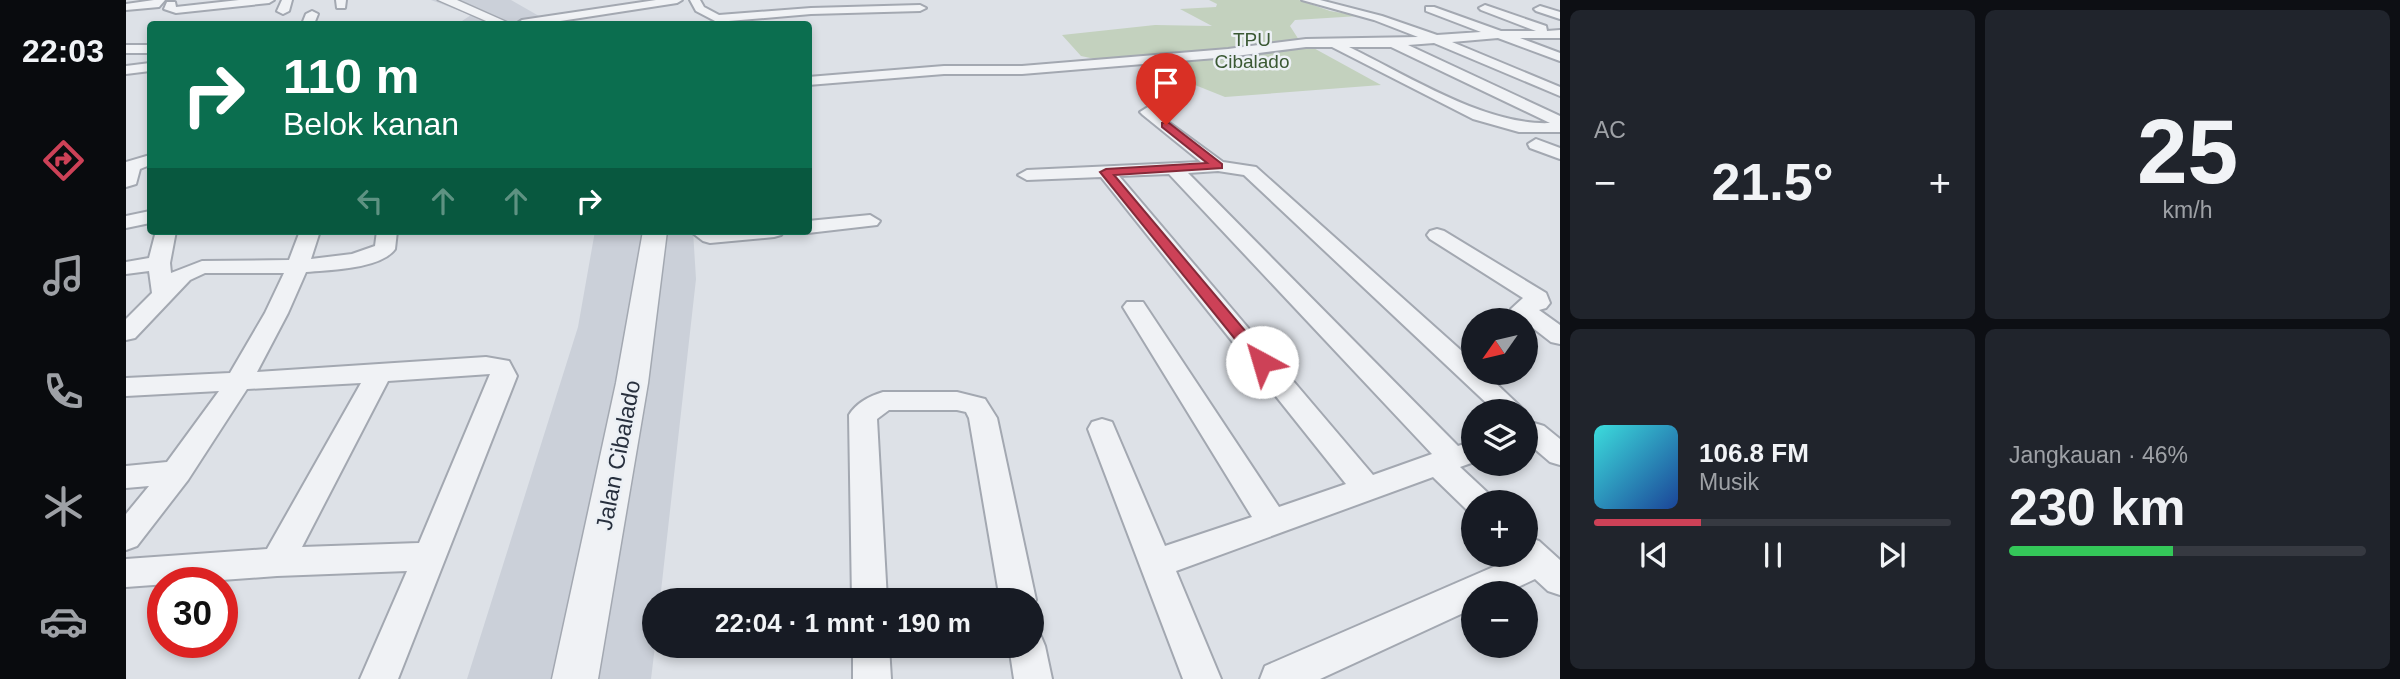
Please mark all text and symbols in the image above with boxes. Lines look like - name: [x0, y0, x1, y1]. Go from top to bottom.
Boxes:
- park label: TPU Cibalado: [1215, 29, 1290, 72]
- text: 22:03: [22, 33, 104, 69]
- icon: right: [168, 49, 259, 140]
- text: 110 m: [283, 49, 419, 103]
- pin: [1136, 53, 1196, 125]
- icon: arrive: [1147, 64, 1185, 102]
- text: 25: [2137, 101, 2238, 202]
- text: Belok kanan: [283, 106, 459, 142]
- text: AC: [1594, 117, 1626, 143]
- icon: directions: [39, 136, 88, 185]
- text: 21.5°: [1711, 153, 1834, 211]
- text: −: [1594, 162, 1616, 204]
- text: +: [1929, 162, 1951, 204]
- icon: left: [351, 182, 389, 220]
- icon: ahead: [424, 182, 462, 220]
- icon: ahead: [497, 182, 535, 220]
- icon: right: [570, 182, 608, 220]
- text: km/h: [2163, 197, 2212, 223]
- icon: music: [39, 251, 88, 300]
- north arrow: [1461, 308, 1538, 385]
- map controls: [1461, 308, 1538, 658]
- position arrow: [1225, 325, 1299, 399]
- icon: phone: [39, 367, 88, 416]
- street label: Jalan Cibalado: [591, 378, 645, 532]
- button: layers: [1461, 399, 1538, 476]
- text: 106.8 FM: [1699, 438, 1809, 468]
- text: Jangkauan · 46%: [2009, 442, 2188, 468]
- text: Musik: [1699, 469, 1759, 495]
- text: 230 km: [2009, 478, 2185, 536]
- icon: climate: [39, 482, 88, 531]
- button: +: [1461, 490, 1538, 567]
- icon: previous: [1635, 536, 1673, 574]
- icon: pause: [1754, 536, 1792, 574]
- icon: next: [1873, 536, 1911, 574]
- speed limit sign: 30: [147, 567, 238, 658]
- button: −: [1461, 581, 1538, 658]
- icon: car: [39, 597, 88, 646]
- text: 22:04 · 1 mnt · 190 m: [715, 608, 971, 638]

